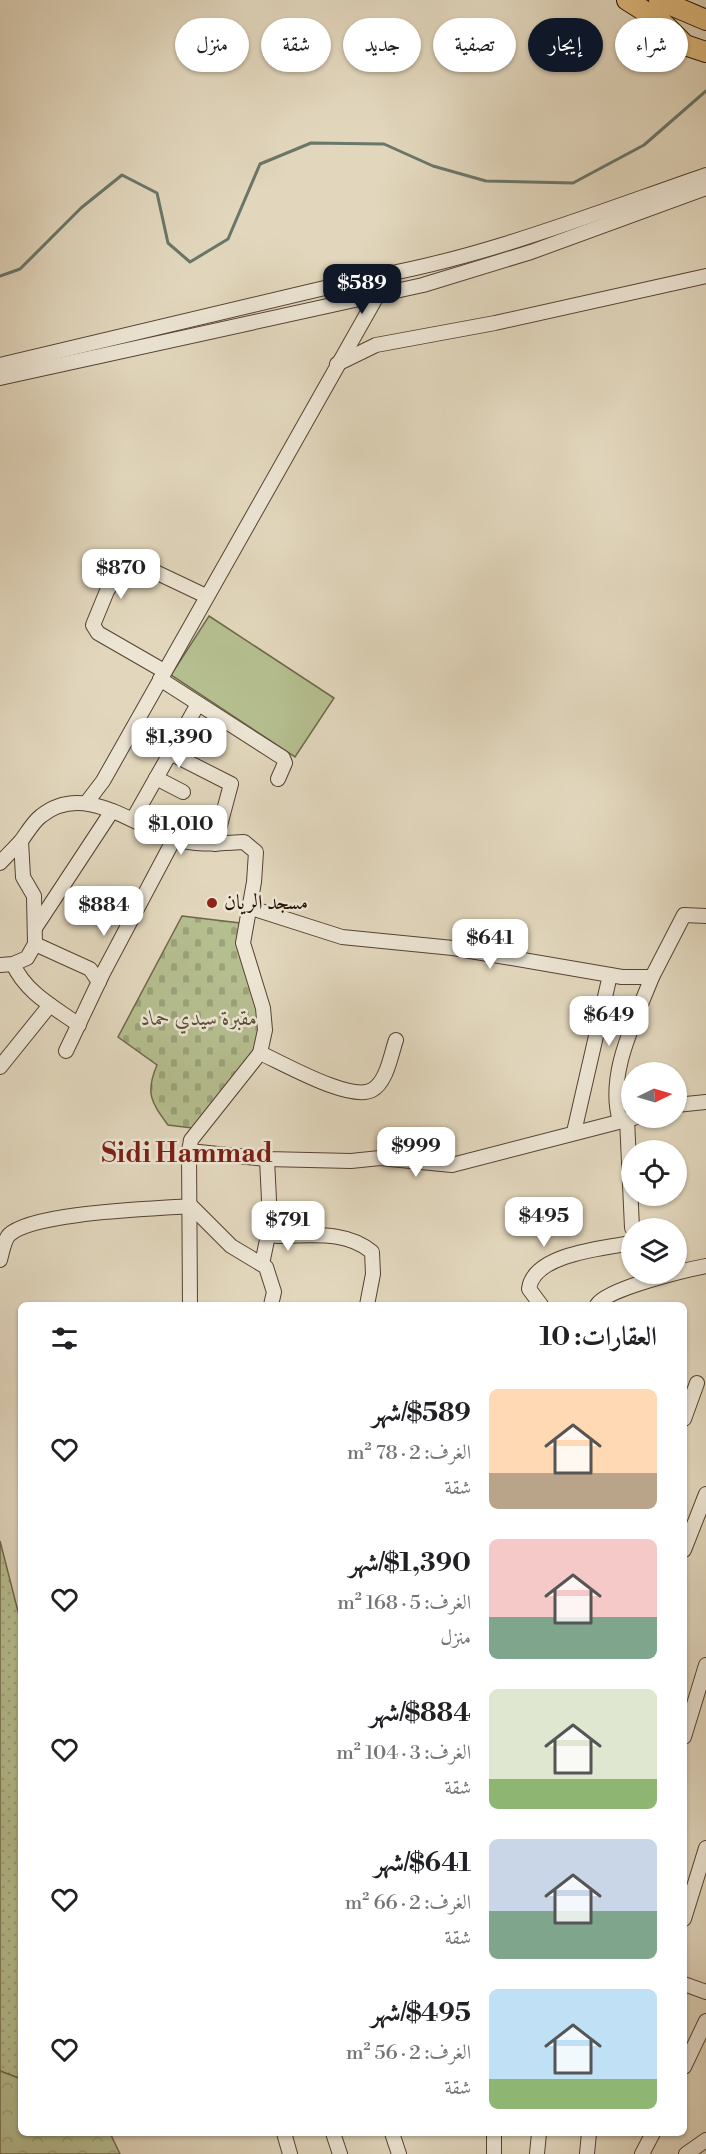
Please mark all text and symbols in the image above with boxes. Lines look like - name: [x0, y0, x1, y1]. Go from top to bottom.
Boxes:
- chip: منزل: [175, 18, 249, 72]
- chip: شقة: [261, 18, 331, 72]
- chip: جديد: [343, 18, 421, 72]
- chip: تصفية: [433, 18, 516, 72]
- chip: إيجار: [528, 18, 603, 72]
- chip: شراء: [615, 18, 688, 72]
- pin: $589: [326, 264, 398, 315]
- text: $589: [337, 271, 387, 296]
- pin: $870: [85, 549, 157, 600]
- text: $870: [96, 556, 146, 581]
- pin: $1,390: [130, 718, 228, 769]
- text: $1,390: [145, 725, 213, 750]
- pin: $1,010: [132, 805, 230, 856]
- text: $1,010: [148, 812, 214, 837]
- pin: $884: [68, 886, 140, 937]
- place label: مسجد الريان: [224, 890, 308, 916]
- text: $884: [78, 893, 130, 918]
- marker: مسجد الريان: [205, 896, 219, 910]
- pin: $641: [454, 919, 526, 970]
- text: $641: [466, 926, 514, 951]
- pin: $649: [573, 996, 645, 1047]
- text: $649: [584, 1003, 634, 1028]
- park label: مقبرة سيدي حماد: [141, 1006, 257, 1034]
- north arrow: [621, 1062, 687, 1128]
- map controls: [621, 1062, 687, 1284]
- pin: $999: [380, 1127, 452, 1178]
- text: $999: [391, 1134, 441, 1159]
- district label: Sidi Hammad: [101, 1137, 273, 1171]
- button: locate: [621, 1140, 687, 1206]
- pin: $495: [508, 1197, 580, 1248]
- pin: $791: [252, 1201, 324, 1252]
- text: $495: [519, 1204, 569, 1229]
- text: $791: [266, 1208, 310, 1233]
- button: layers: [621, 1218, 687, 1284]
- text: العقارات: 10: [540, 1321, 657, 1353]
- icon: filters: [48, 1322, 81, 1355]
- text: $589/شهر: [372, 1397, 471, 1429]
- icon: home: [537, 1413, 609, 1485]
- icon: heart: [48, 1433, 81, 1466]
- text: الغرف: 2 · 78 m²: [347, 1441, 471, 1466]
- text: شقة: [445, 1476, 471, 1501]
- text: $1,390/شهر: [349, 1547, 471, 1579]
- icon: home: [537, 1563, 609, 1635]
- icon: heart: [48, 1583, 81, 1616]
- text: الغرف: 5 · 168 m²: [337, 1591, 471, 1616]
- text: منزل: [440, 1626, 471, 1651]
- text: $884/شهر: [370, 1697, 471, 1729]
- icon: home: [537, 1713, 609, 1785]
- icon: heart: [48, 1733, 81, 1766]
- text: الغرف: 3 · 104 m²: [336, 1741, 471, 1766]
- text: شقة: [445, 1776, 471, 1801]
- text: $641/شهر: [374, 1847, 471, 1879]
- icon: home: [537, 1863, 609, 1935]
- icon: heart: [48, 1883, 81, 1916]
- text: الغرف: 2 · 66 m²: [345, 1891, 471, 1916]
- text: شقة: [445, 1926, 471, 1951]
- text: $495/شهر: [371, 1997, 471, 2029]
- icon: home: [537, 2013, 609, 2085]
- icon: heart: [48, 2033, 81, 2066]
- text: الغرف: 2 · 56 m²: [346, 2041, 471, 2066]
- text: شقة: [445, 2076, 471, 2101]

